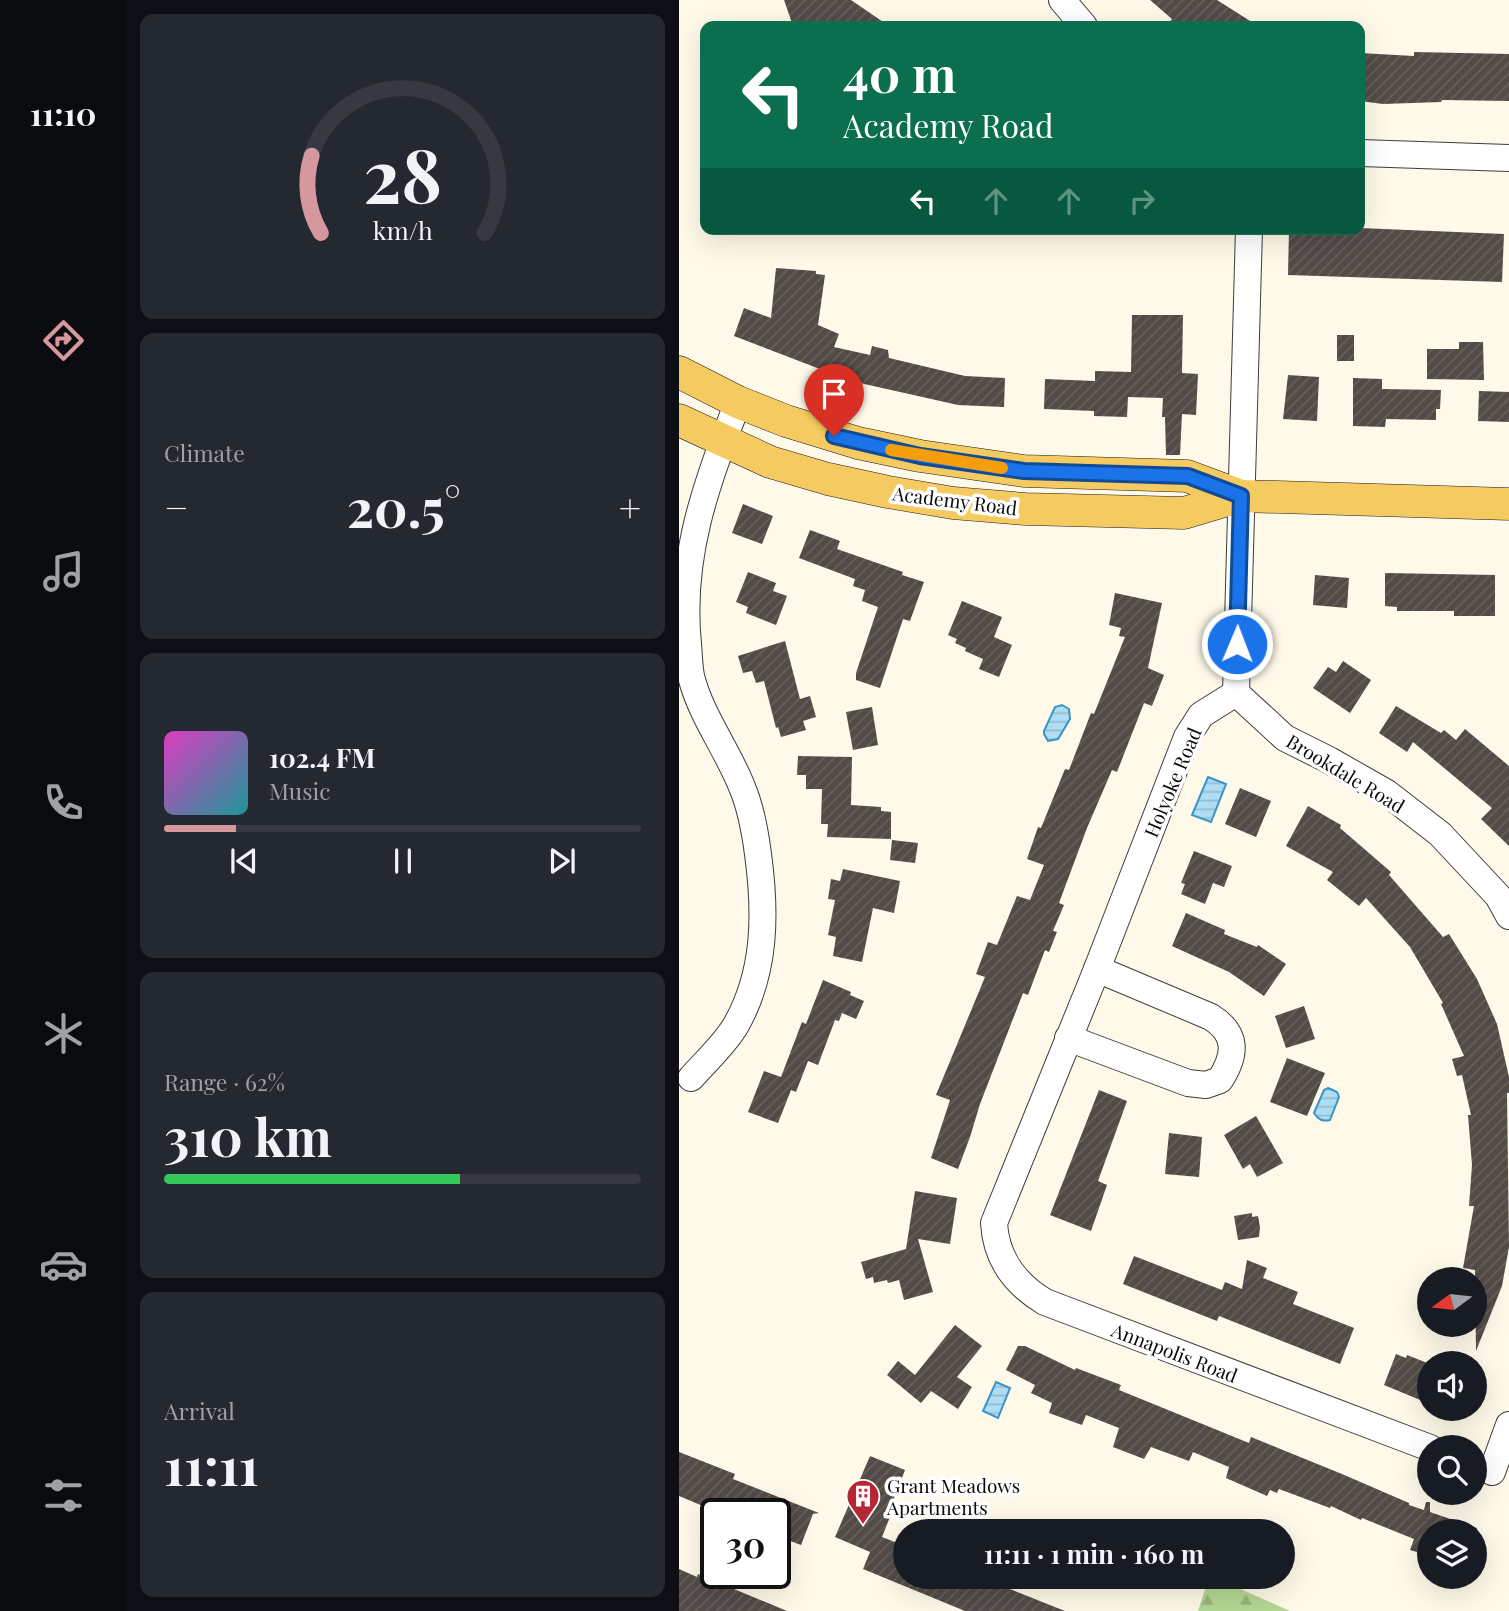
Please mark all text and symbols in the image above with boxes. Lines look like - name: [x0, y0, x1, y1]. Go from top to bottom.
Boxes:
- text: 40 m: [843, 40, 956, 105]
- icon: left: [728, 49, 819, 140]
- text: 11:10: [30, 91, 96, 134]
- text: Academy Road: [843, 103, 1054, 146]
- text: 28: [363, 124, 442, 221]
- icon: left: [904, 182, 942, 220]
- icon: ahead: [977, 182, 1015, 220]
- icon: ahead: [1050, 182, 1088, 220]
- icon: right: [1123, 182, 1161, 220]
- text: km/h: [373, 213, 433, 246]
- icon: directions: [39, 316, 88, 365]
- pin: [804, 364, 864, 436]
- icon: arrive: [815, 375, 853, 413]
- text: Climate: [164, 437, 245, 468]
- text: 20.5°: [347, 472, 461, 541]
- street label: Academy Road: [890, 479, 1019, 521]
- text: −: [164, 481, 189, 532]
- text: +: [619, 481, 641, 532]
- icon: music: [39, 547, 88, 596]
- position arrow: [1200, 607, 1274, 681]
- street label: Holyoke Road: [1137, 723, 1207, 841]
- street label: Brookdale Road: [1282, 727, 1410, 819]
- text: 102.4 FM: [269, 740, 375, 775]
- text: Music: [269, 775, 330, 806]
- icon: phone: [39, 778, 88, 827]
- icon: previous: [225, 842, 263, 880]
- icon: pause: [384, 842, 422, 880]
- icon: next: [543, 842, 581, 880]
- icon: climate: [39, 1009, 88, 1058]
- text: Range · 62%: [164, 1066, 285, 1097]
- text: 310 km: [164, 1101, 332, 1170]
- icon: car: [39, 1240, 88, 1289]
- north arrow: [1417, 1267, 1487, 1337]
- map controls: [1417, 1267, 1487, 1589]
- street label: Annapolis Road: [1107, 1316, 1242, 1388]
- button: sound: [1417, 1351, 1487, 1421]
- text: Arrival: [164, 1395, 235, 1426]
- text: 11:11: [164, 1430, 259, 1499]
- button: search: [1417, 1435, 1487, 1505]
- icon: filters: [39, 1471, 88, 1520]
- place label: Grant Meadows Apartments: [886, 1472, 1020, 1520]
- building icon: Grant Meadows Apartments: [844, 1477, 882, 1526]
- speed limit sign: 30: [700, 1498, 791, 1589]
- button: layers: [1417, 1519, 1487, 1589]
- text: 11:11 · 1 min · 160 m: [984, 1536, 1204, 1571]

